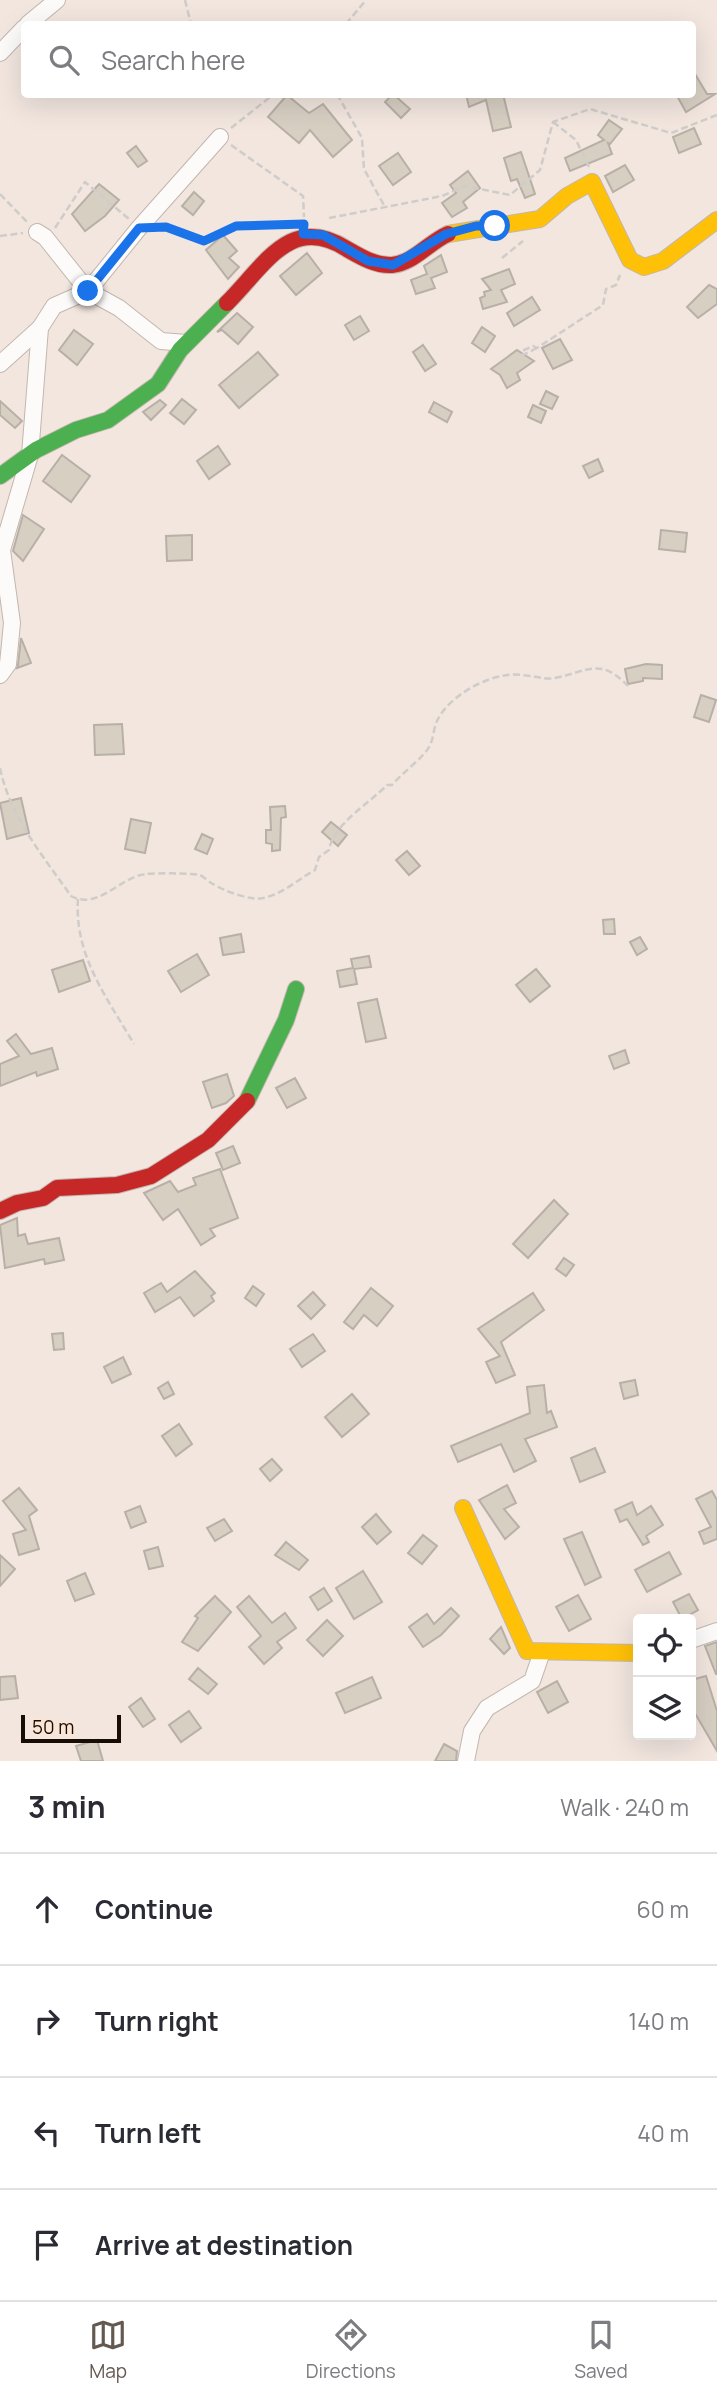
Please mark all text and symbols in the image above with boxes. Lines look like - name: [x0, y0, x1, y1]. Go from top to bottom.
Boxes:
- search box: [21, 21, 696, 98]
- icon: search: [45, 41, 83, 79]
- text: Search here: [101, 42, 246, 78]
- route start: [479, 210, 510, 241]
- route end: [72, 275, 103, 306]
- map controls: [633, 1614, 696, 1740]
- button: locate: [633, 1614, 696, 1677]
- button: layers: [633, 1677, 696, 1740]
- scale bar: [21, 1712, 121, 1744]
- text: 50 m: [32, 1714, 74, 1740]
- text: 3 min: [28, 1786, 106, 1827]
- text: Walk · 240 m: [560, 1791, 689, 1823]
- icon: ahead: [28, 1890, 66, 1928]
- text: Continue: [95, 1891, 213, 1927]
- text: 60 m: [637, 1893, 689, 1925]
- icon: right: [28, 2002, 66, 2040]
- text: Turn right: [95, 2003, 219, 2039]
- text: 140 m: [628, 2005, 689, 2037]
- icon: left: [28, 2114, 66, 2152]
- text: Turn left: [95, 2115, 202, 2151]
- text: 40 m: [637, 2117, 689, 2149]
- icon: arrive: [28, 2226, 66, 2264]
- text: Arrive at destination: [95, 2227, 353, 2263]
- tab: Map: [89, 2316, 127, 2384]
- tab: Directions: [306, 2316, 396, 2384]
- tab: Saved: [574, 2316, 628, 2384]

